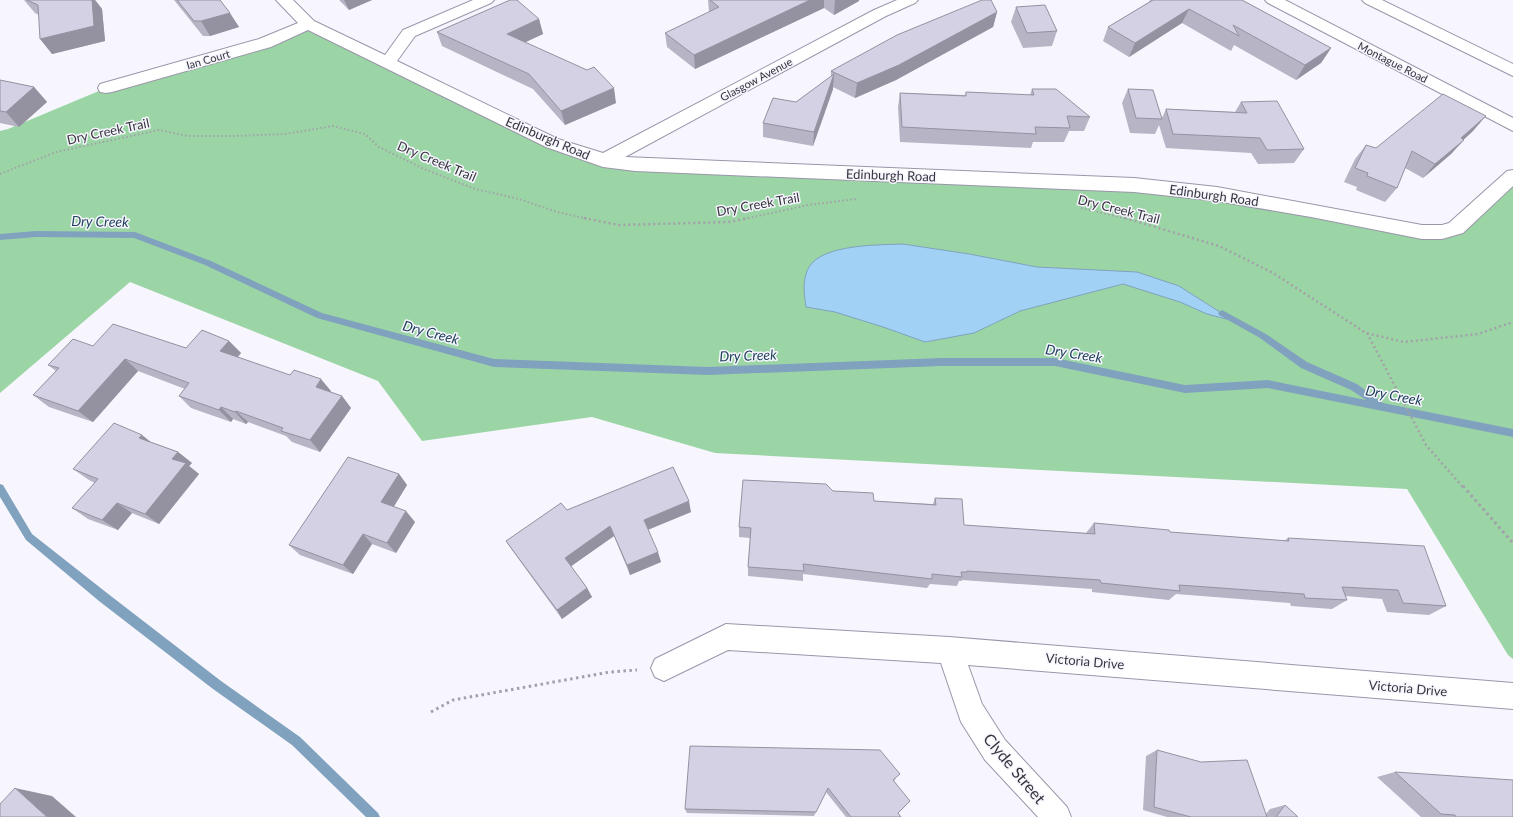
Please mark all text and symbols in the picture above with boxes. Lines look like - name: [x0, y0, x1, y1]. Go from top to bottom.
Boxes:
- street label: Montague Road: [1356, 39, 1430, 85]
- street label: Ian Court: [185, 47, 231, 71]
- street label: Glasgow Avenue: [718, 54, 794, 103]
- street label: Edinburgh Road: [503, 113, 593, 163]
- street label: Dry Creek Trail: [65, 114, 151, 148]
- street label: Dry Creek Trail: [395, 137, 479, 185]
- street label: Edinburgh Road: [846, 165, 936, 185]
- street label: Edinburgh Road: [1168, 181, 1260, 209]
- street label: Dry Creek Trail: [715, 189, 801, 219]
- street label: Dry Creek Trail: [1076, 191, 1162, 227]
- water label: Dry Creek: [71, 212, 129, 230]
- water label: Dry Creek: [401, 316, 461, 348]
- water label: Dry Creek: [1044, 340, 1104, 366]
- water label: Dry Creek: [719, 345, 777, 364]
- water label: Dry Creek: [1364, 381, 1424, 409]
- street label: Victoria Drive: [1045, 650, 1125, 672]
- street label: Victoria Drive: [1368, 677, 1448, 699]
- street label: Clyde Street: [980, 729, 1050, 807]

